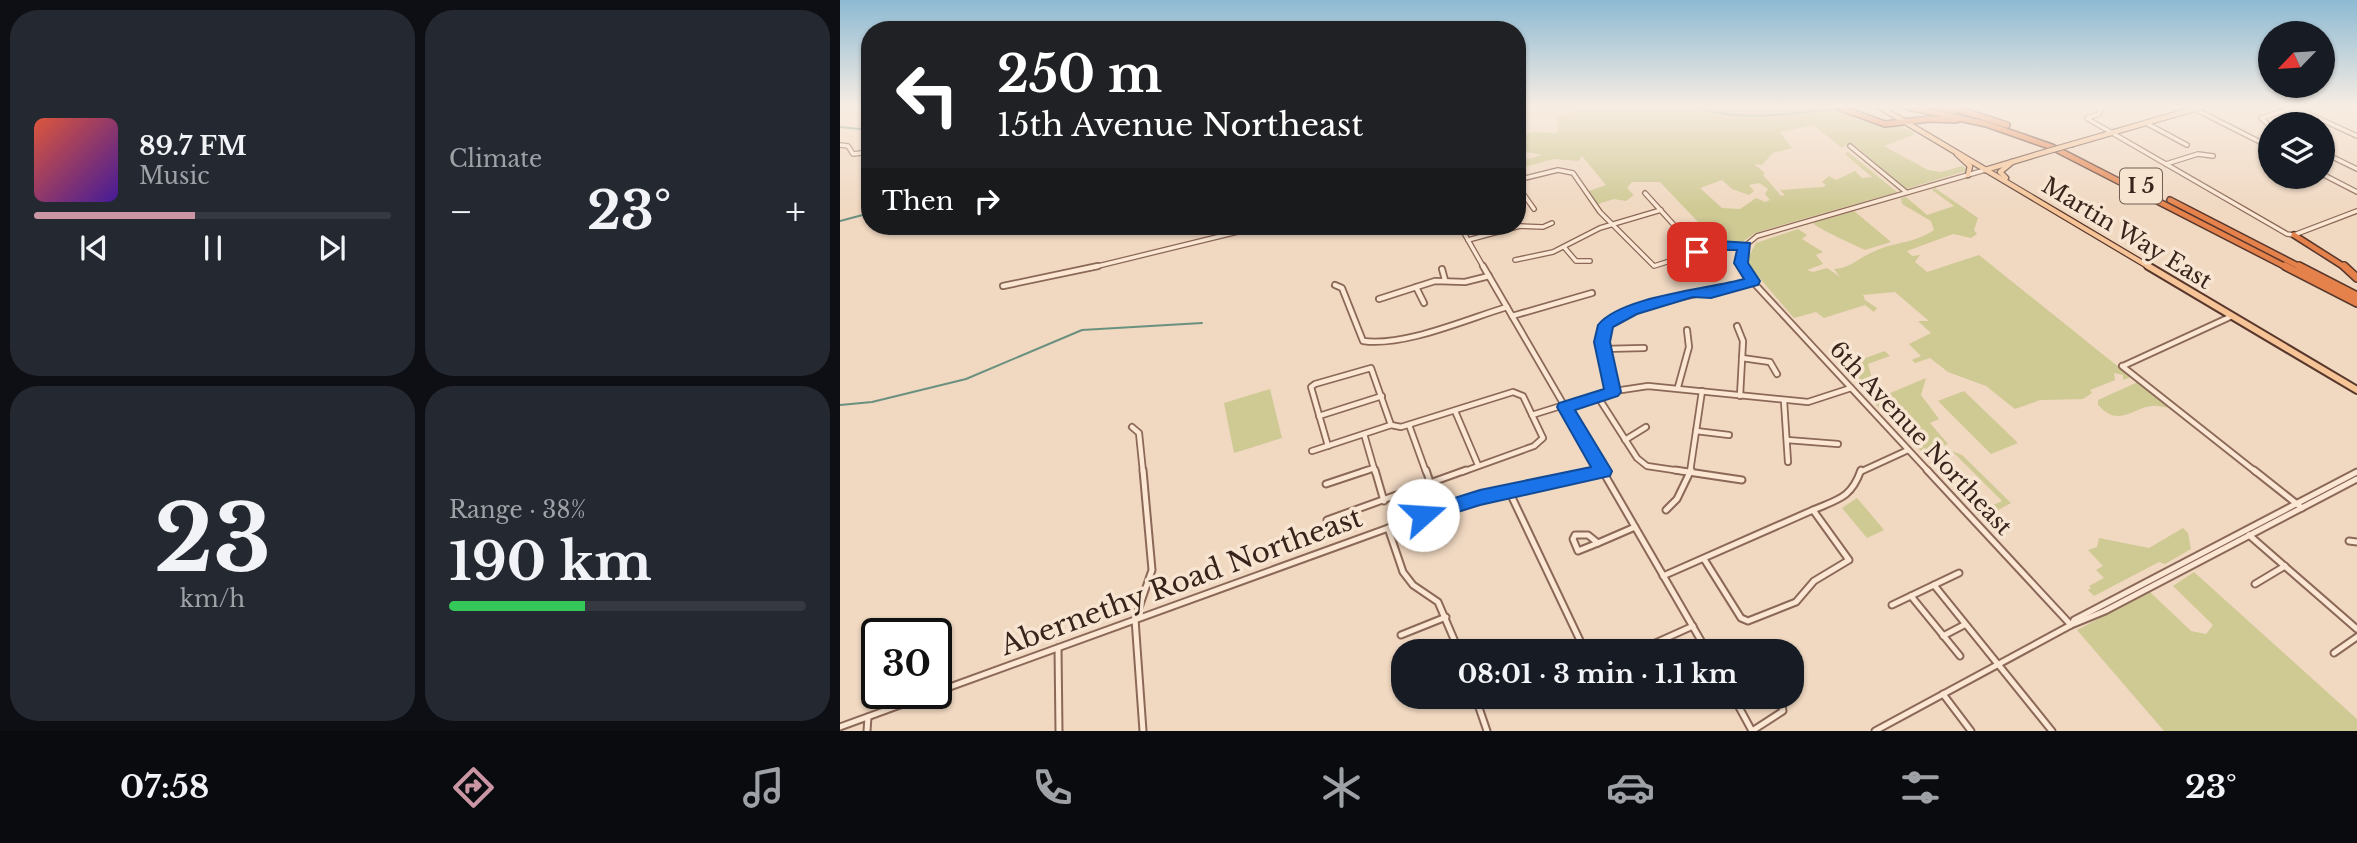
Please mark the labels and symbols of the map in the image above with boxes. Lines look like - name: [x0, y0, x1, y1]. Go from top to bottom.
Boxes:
- north arrow: [2258, 21, 2334, 98]
- road number: I 5: [2120, 168, 2162, 204]
- street label: Martin Way East: [2037, 171, 2217, 295]
- pin: [1667, 222, 1727, 282]
- street label: 6th Avenue Northeast: [1824, 335, 2018, 541]
- position arrow: [1386, 478, 1460, 552]
- street label: Abernethy Road Northeast: [995, 499, 1367, 664]
- speed limit sign: 30: [861, 618, 952, 709]

